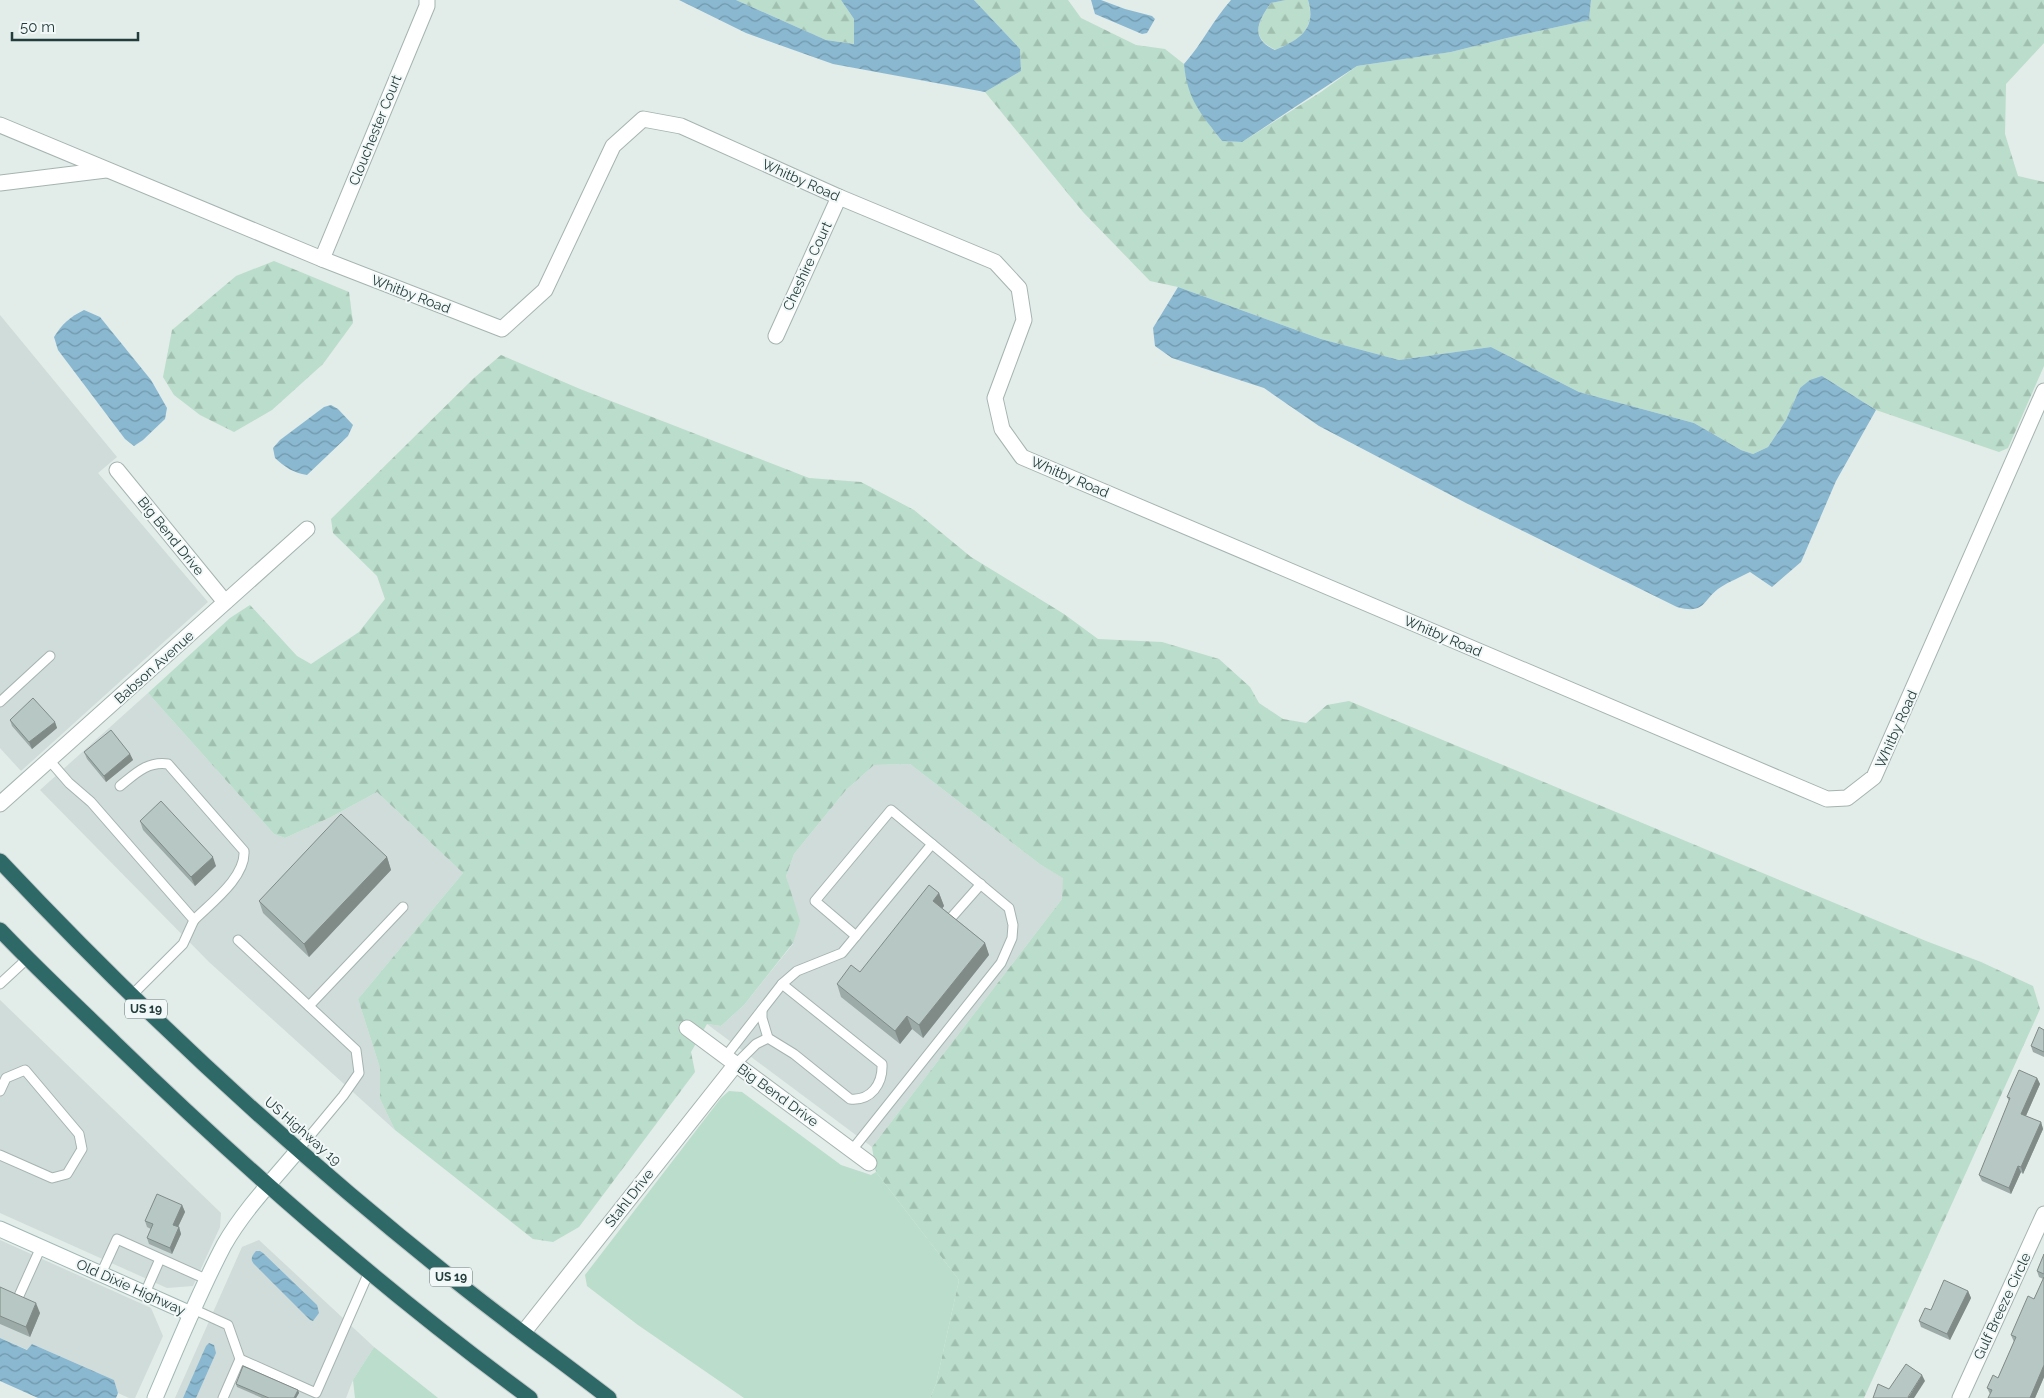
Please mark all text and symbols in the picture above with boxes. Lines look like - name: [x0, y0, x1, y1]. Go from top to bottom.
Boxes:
- scale bar: [12, 10, 139, 42]
- text: 50 m: [20, 18, 55, 36]
- street label: Clouchester Court: [346, 72, 405, 188]
- street label: Whitby Road: [760, 156, 842, 204]
- street label: Cheshire Court: [779, 219, 835, 313]
- street label: Whitby Road: [369, 272, 453, 316]
- street label: Whitby Road: [1029, 453, 1111, 501]
- street label: Big Bend Drive: [135, 494, 207, 578]
- street label: Whitby Road: [1402, 612, 1484, 660]
- street label: Babson Avenue: [111, 627, 197, 707]
- street label: Whitby Road: [1872, 688, 1920, 770]
- road number: US 19: [125, 1000, 167, 1019]
- street label: Big Bend Drive: [734, 1060, 822, 1130]
- street label: US Highway 19: [261, 1093, 345, 1169]
- street label: Stahl Drive: [601, 1166, 657, 1230]
- street label: Gulf Breeze Circle: [1970, 1250, 2034, 1362]
- street label: Old Dixie Highway: [74, 1256, 188, 1318]
- road number: US 19: [430, 1268, 472, 1286]

